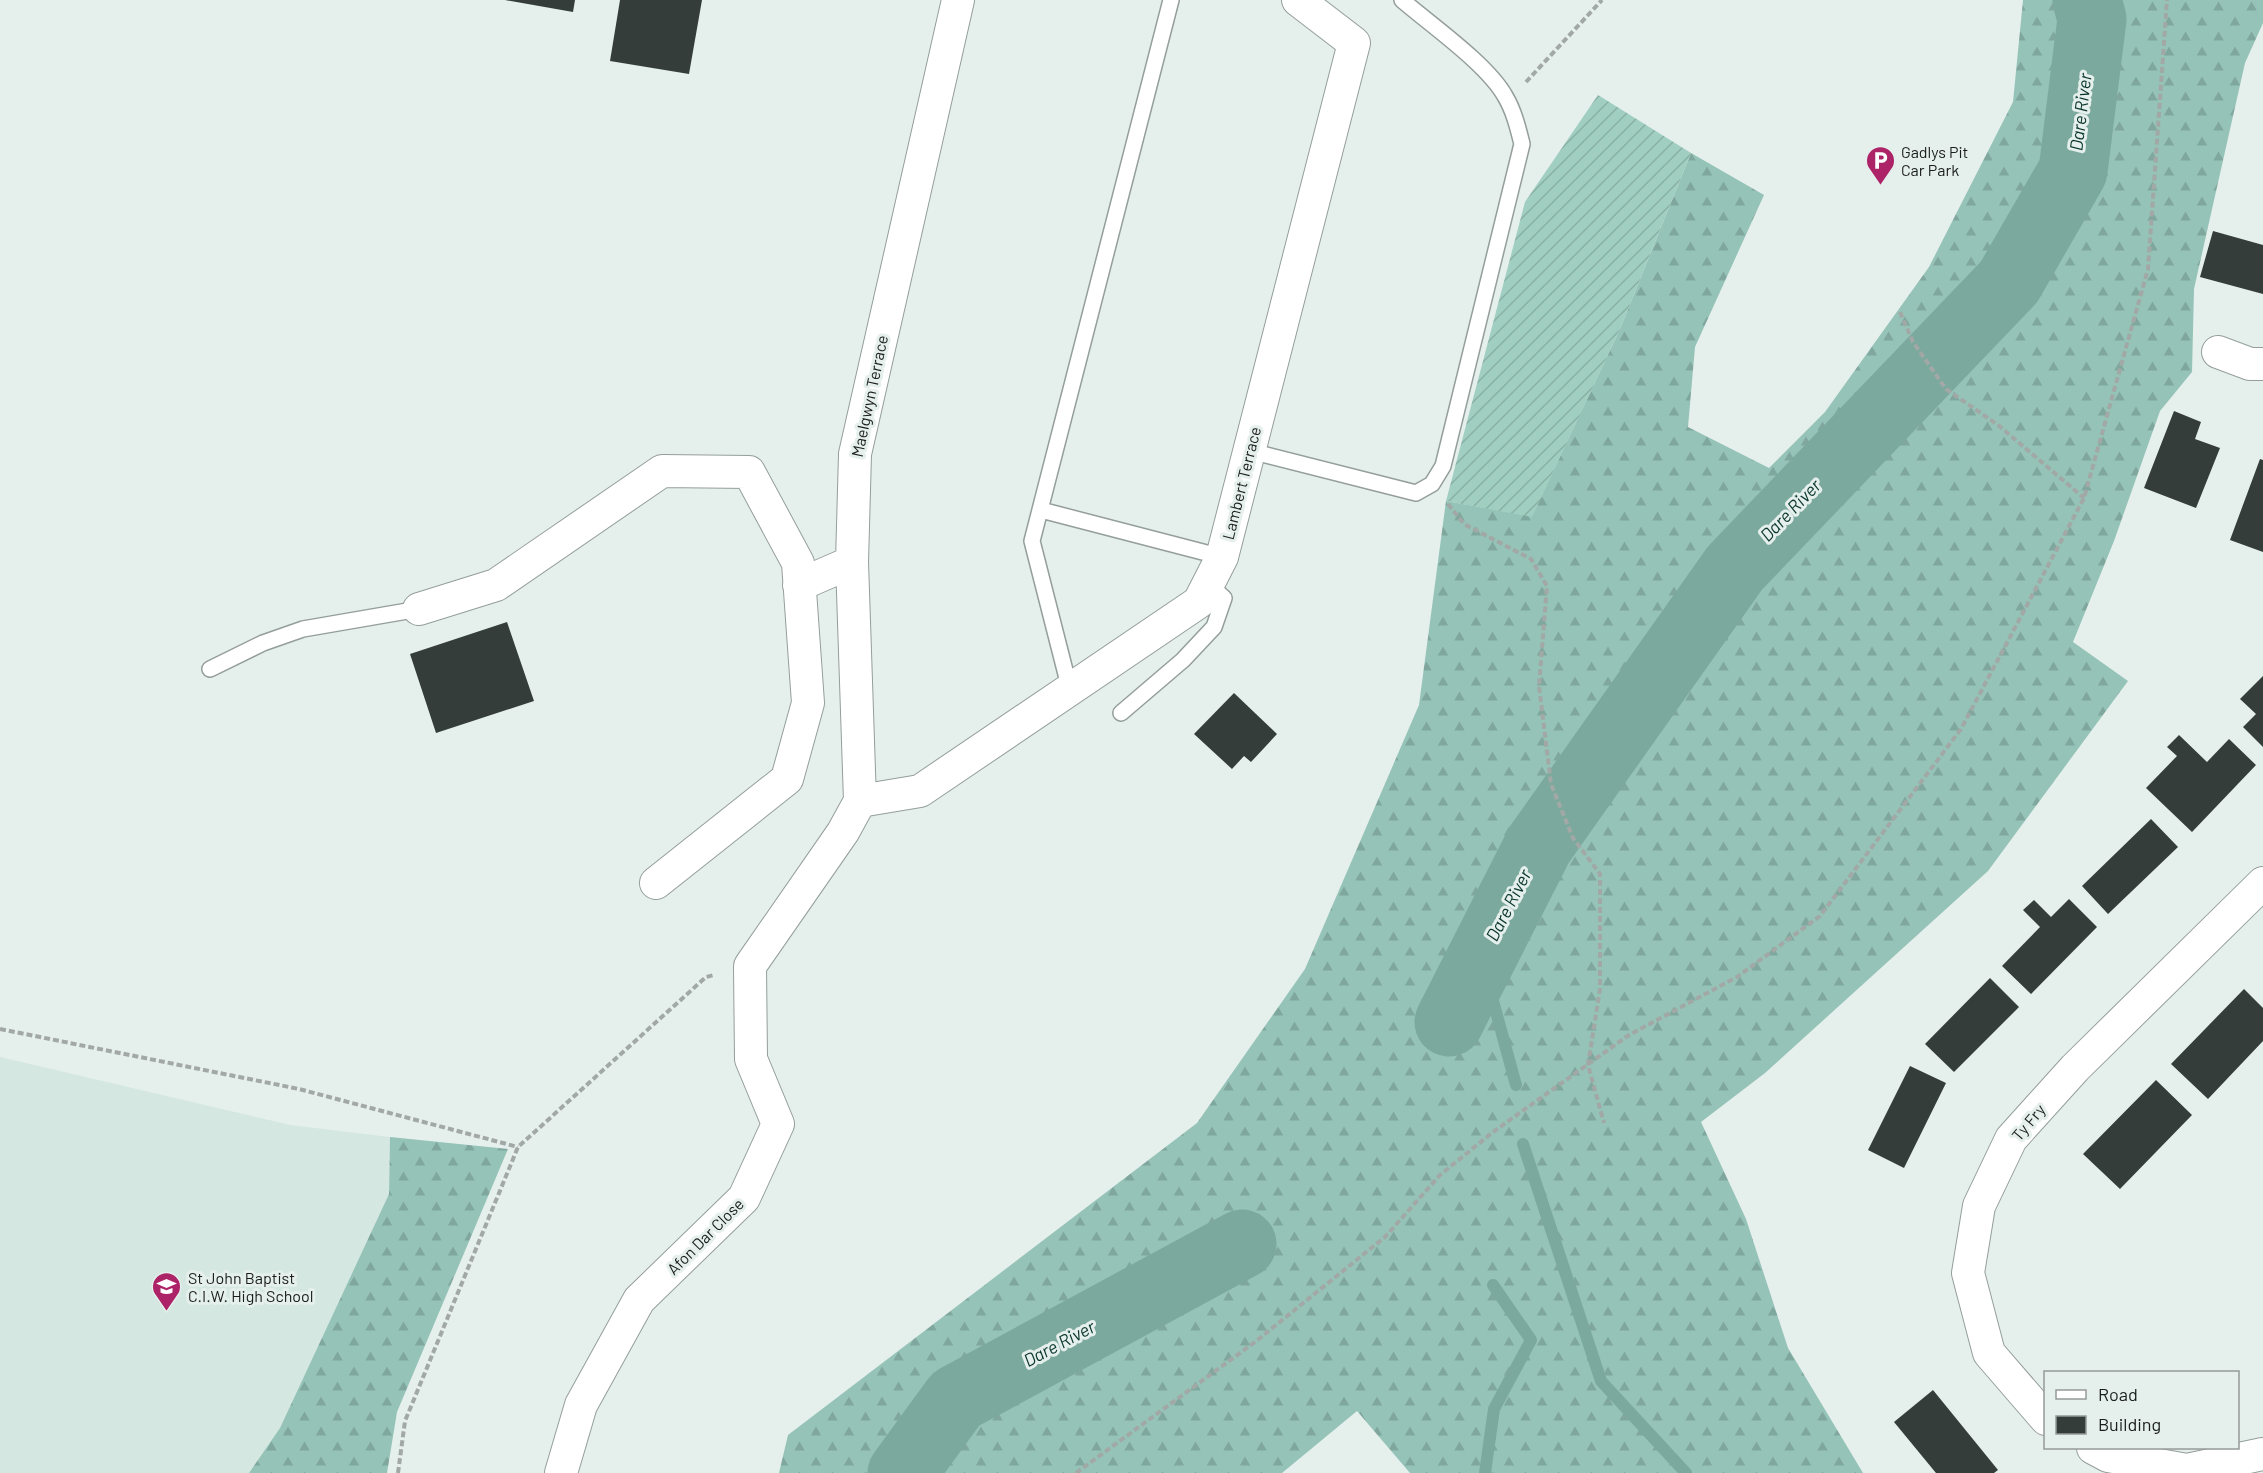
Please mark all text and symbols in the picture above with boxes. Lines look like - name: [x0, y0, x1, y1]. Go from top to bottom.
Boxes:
- water label: Dare River: [2064, 71, 2096, 152]
- place label: Gadlys Pit Car Park: [1901, 142, 1968, 179]
- parking icon: Gadlys Pit Car Park: [1864, 144, 1896, 186]
- street label: Maelgwyn Terrace: [847, 333, 891, 459]
- street label: Lambert Terrace: [1218, 425, 1264, 541]
- water label: Dare River: [1755, 474, 1825, 546]
- water label: Dare River: [1481, 865, 1536, 945]
- street label: Ty Fry: [2007, 1099, 2049, 1144]
- street label: Afon Dar Close: [663, 1194, 747, 1278]
- place label: St John Baptist C.I.W. High School: [188, 1268, 313, 1305]
- school or university icon: St John Baptist C.I.W. High School: [151, 1270, 183, 1312]
- water label: Dare River: [1019, 1315, 1099, 1371]
- legend: [2044, 1371, 2239, 1449]
- text: Road: [2098, 1383, 2138, 1405]
- text: Building: [2098, 1413, 2161, 1435]

